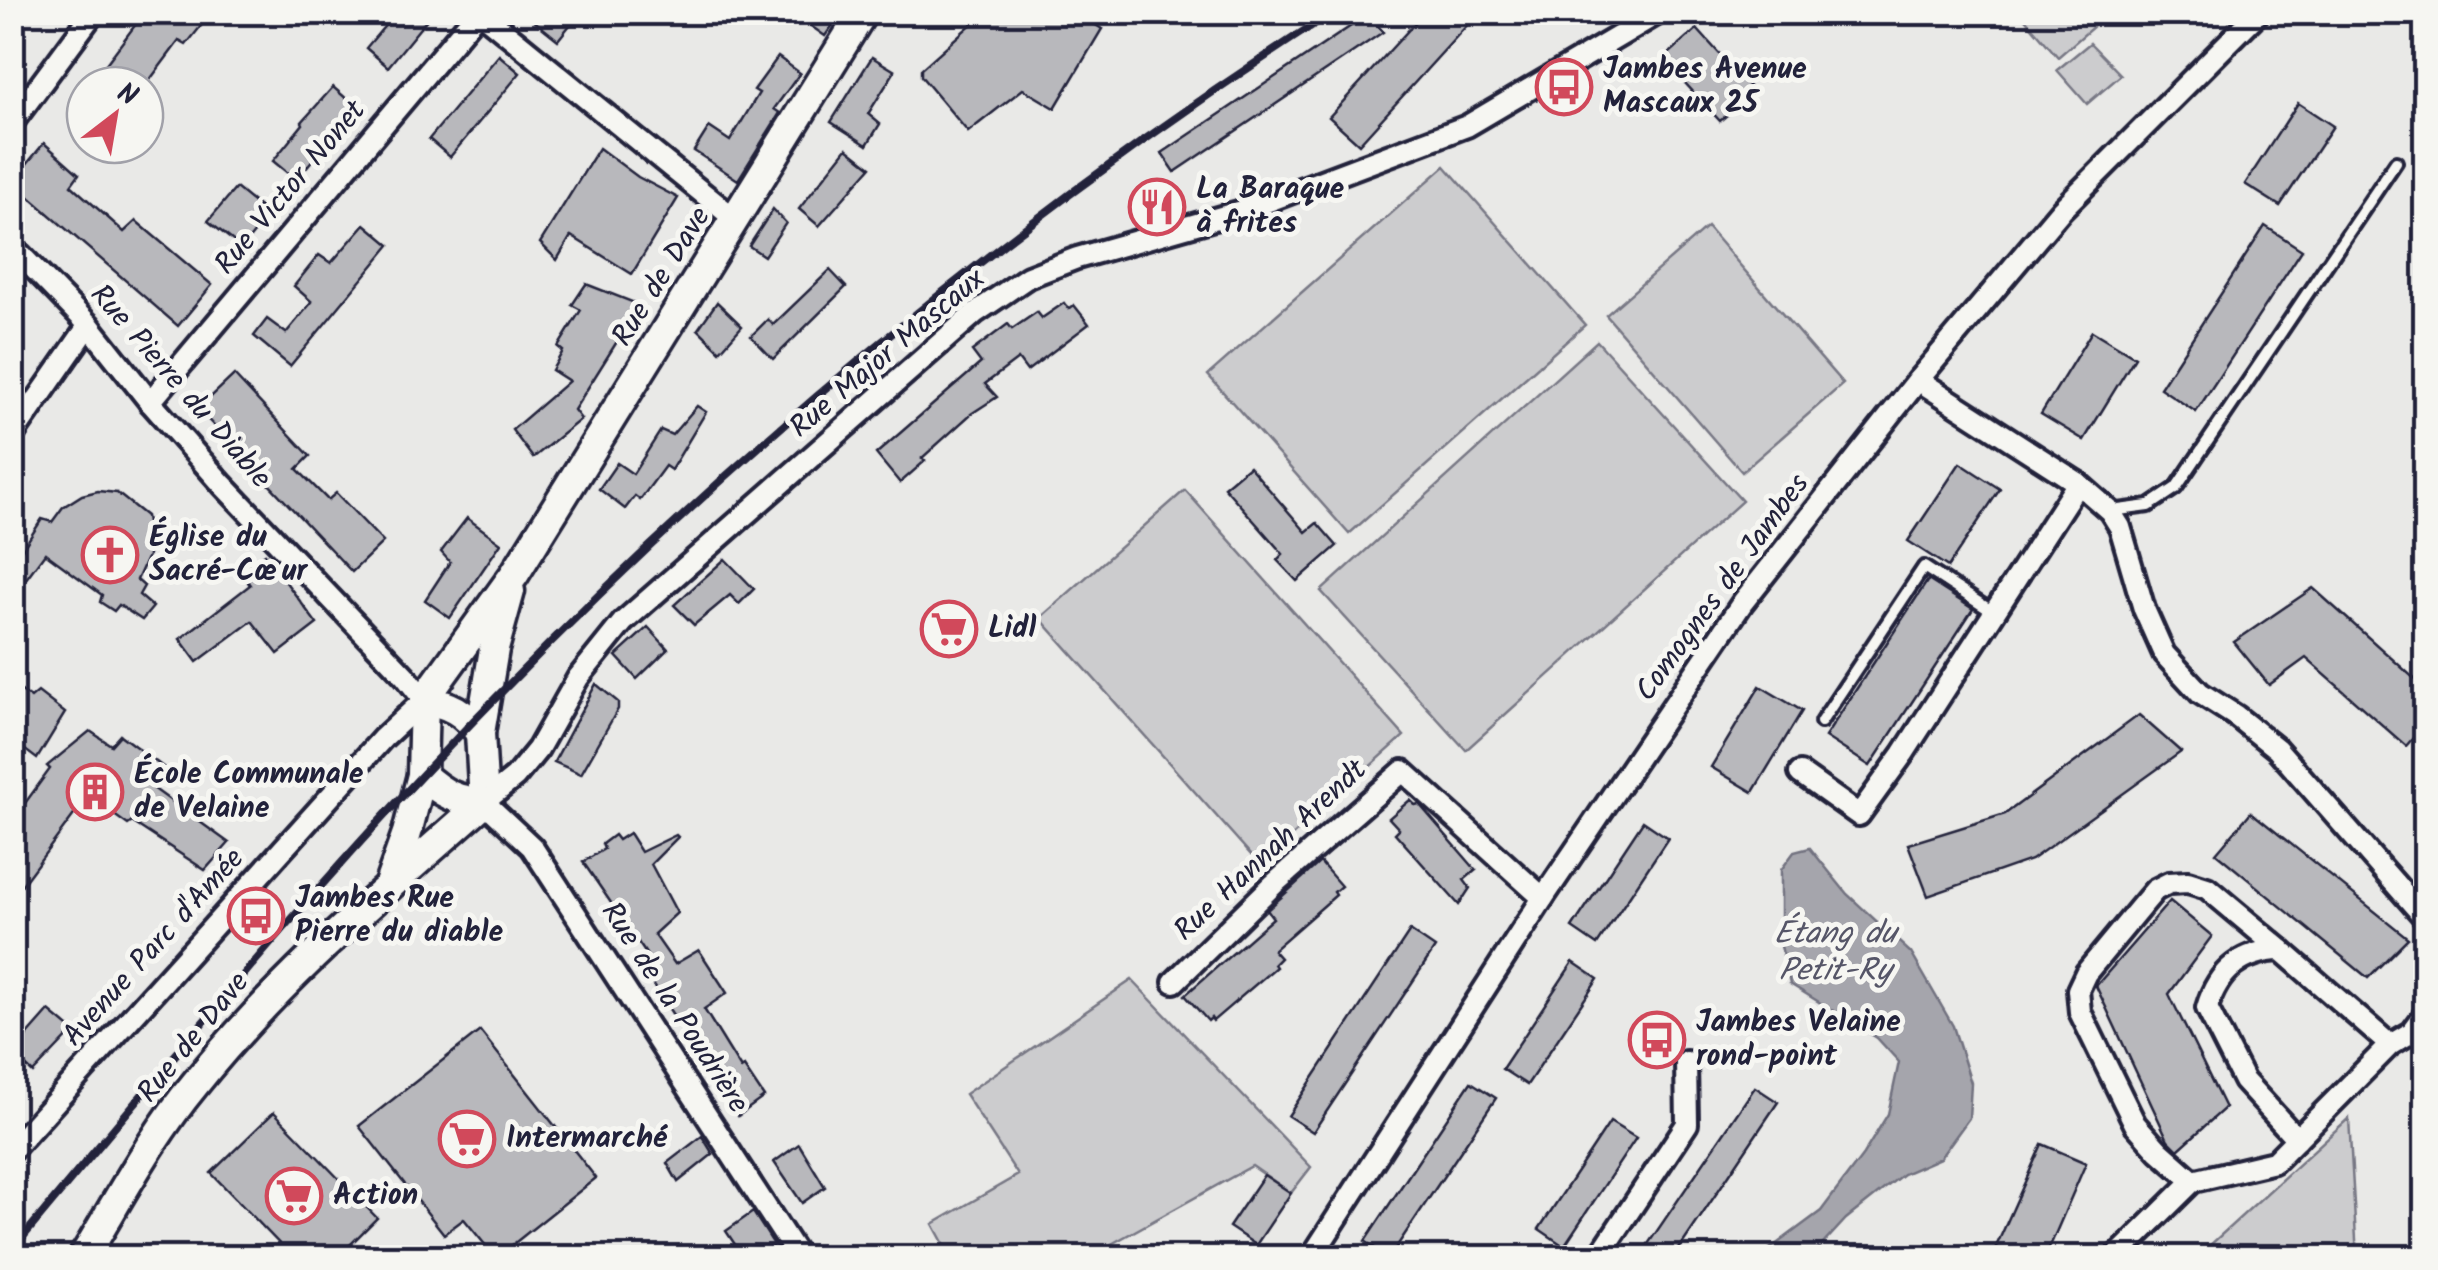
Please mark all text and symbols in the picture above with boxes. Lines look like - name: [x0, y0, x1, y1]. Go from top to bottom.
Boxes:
- place label: Jambes Avenue Mascaux 25: [1603, 46, 1807, 128]
- bus stop icon: Jambes Avenue Mascaux 25: [1534, 57, 1594, 117]
- north arrow: [65, 65, 165, 165]
- text: N: [107, 72, 146, 120]
- street label: Rue Victor Nonet: [203, 90, 379, 286]
- place label: La Baraque à frites: [1196, 166, 1345, 248]
- restaurant icon: La Baraque à frites: [1127, 177, 1187, 237]
- street label: Rue de Dave: [600, 197, 724, 357]
- street label: Rue Major Mascaux: [779, 257, 998, 451]
- street label: Rue Pierre du Diable: [77, 274, 283, 500]
- street label: Comognes de Jambes: [1624, 464, 1823, 712]
- place label: Église du Sacré-Cœur: [149, 514, 308, 596]
- church icon: Église du Sacré-Cœur: [80, 525, 140, 585]
- supermarket icon: Lidl: [919, 599, 979, 659]
- place label: Lidl: [988, 605, 1036, 653]
- street label: Rue Hannah Arendt: [1163, 748, 1379, 954]
- place label: École Communale de Velaine: [134, 751, 364, 833]
- building icon: École Communale de Velaine: [65, 762, 125, 822]
- street label: Avenue Parc d'Amée: [51, 838, 257, 1058]
- place label: Jambes Rue Pierre du diable: [295, 875, 503, 957]
- bus stop icon: Jambes Rue Pierre du diable: [226, 886, 286, 946]
- street label: Rue de la Poudrière: [587, 892, 761, 1124]
- water label: Étang du Petit-Ry: [1774, 909, 1900, 997]
- street label: Rue de Dave: [126, 962, 262, 1114]
- place label: Jambes Velaine rond-point: [1696, 999, 1901, 1081]
- bus stop icon: Jambes Velaine rond-point: [1627, 1010, 1687, 1070]
- supermarket icon: Intermarché: [437, 1109, 497, 1169]
- place label: Intermarché: [506, 1115, 668, 1163]
- supermarket icon: Action: [264, 1166, 324, 1226]
- place label: Action: [333, 1172, 418, 1220]

